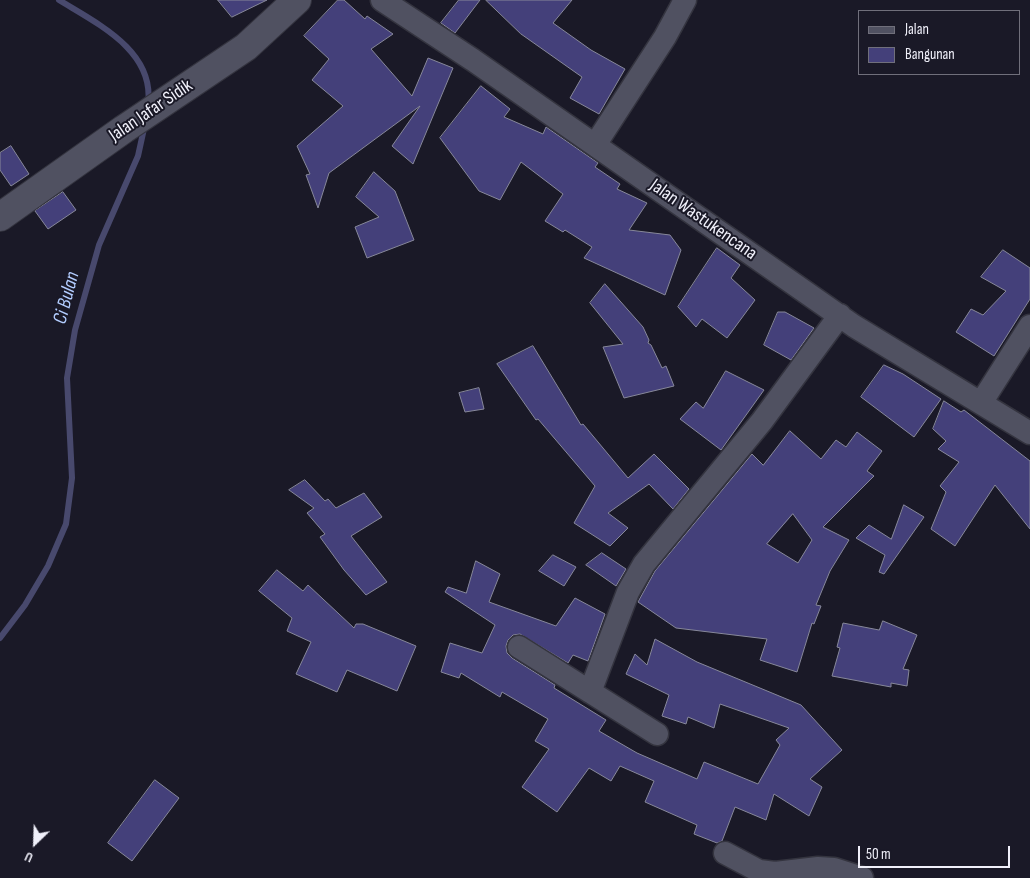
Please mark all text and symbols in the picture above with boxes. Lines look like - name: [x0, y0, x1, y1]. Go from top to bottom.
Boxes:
- legend: [858, 10, 1020, 75]
- text: Jalan: [905, 20, 929, 39]
- text: Bangunan: [905, 45, 955, 64]
- street label: Jalan Jafar Sidik: [105, 75, 197, 147]
- street label: Jalan Wastukencana: [645, 175, 761, 265]
- water label: Ci Bulan: [49, 269, 85, 327]
- north arrow: [10, 818, 60, 868]
- scale bar: [860, 836, 1012, 868]
- text: 50 m: [866, 845, 891, 864]
- text: U: [22, 848, 35, 866]

